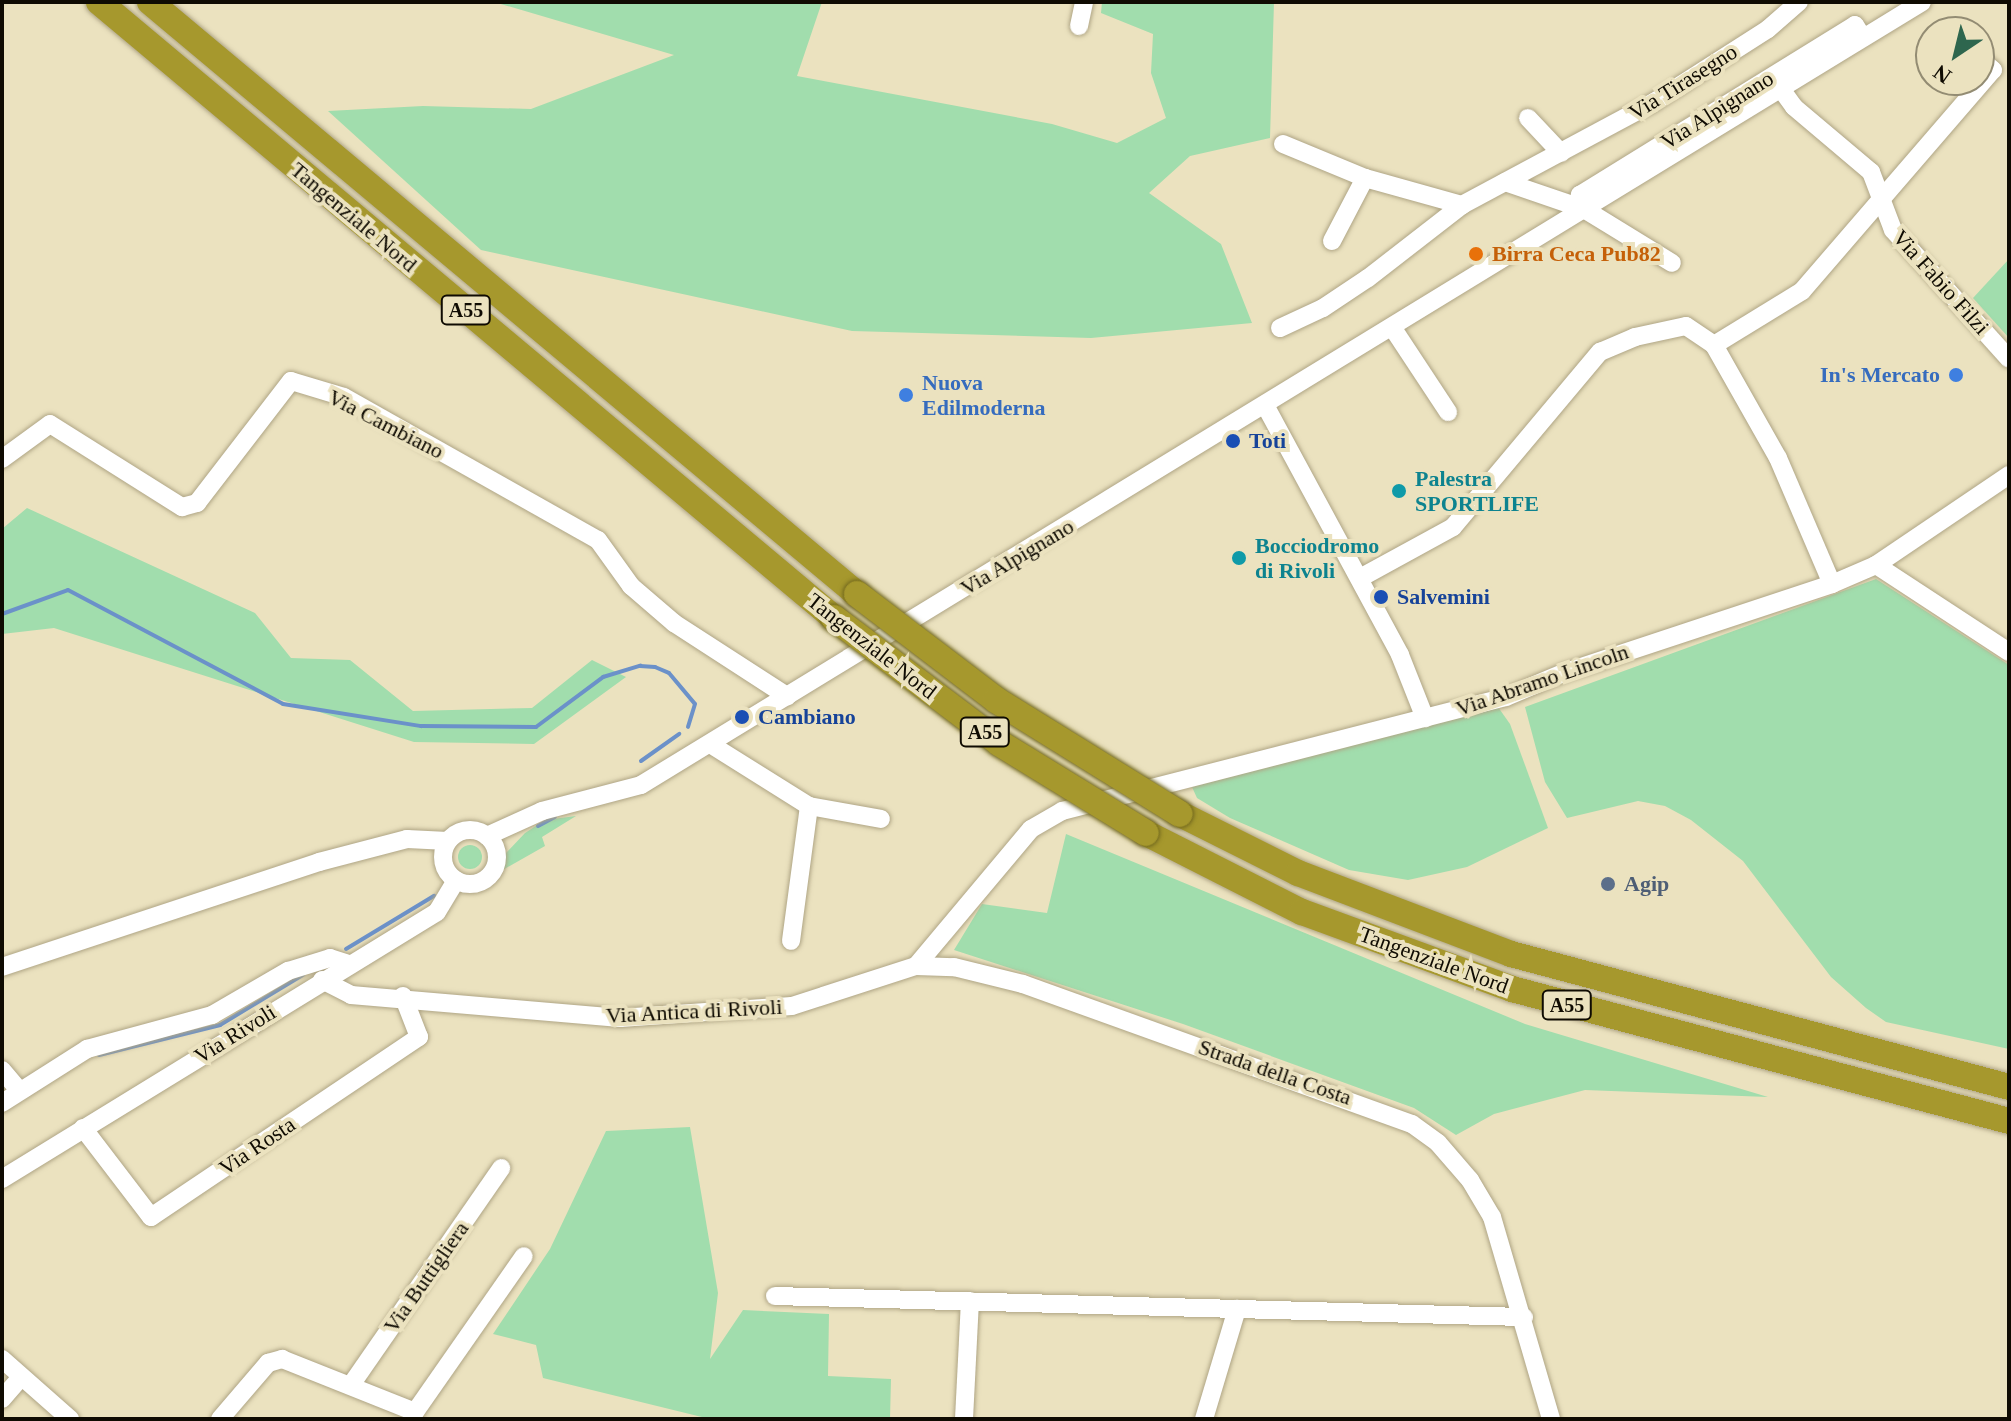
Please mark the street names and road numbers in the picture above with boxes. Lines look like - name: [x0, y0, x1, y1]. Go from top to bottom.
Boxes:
- street label: Via Tirasegno: [1624, 38, 1742, 126]
- street label: Via Alpignano: [1655, 65, 1779, 155]
- street label: Tangenziale Nord: [286, 157, 422, 277]
- street label: Via Fabio Filzi: [1887, 224, 1995, 340]
- road number: A55: [440, 294, 492, 326]
- street label: Via Cambiano: [324, 384, 448, 464]
- street label: Via Alpignano: [955, 513, 1079, 601]
- street label: Tangenziale Nord: [802, 587, 942, 705]
- street label: Via Abramo Lincoln: [1452, 638, 1632, 722]
- road number: A55: [959, 716, 1011, 748]
- street label: Tangenziale Nord: [1356, 921, 1512, 999]
- road number: A55: [1541, 989, 1593, 1021]
- street label: Via Antica di Rivoli: [605, 993, 783, 1029]
- street label: Via Rivoli: [189, 999, 281, 1069]
- street label: Strada della Costa: [1195, 1033, 1355, 1111]
- street label: Via Rosta: [214, 1111, 300, 1181]
- street label: Via Buttigliera: [378, 1216, 474, 1338]

